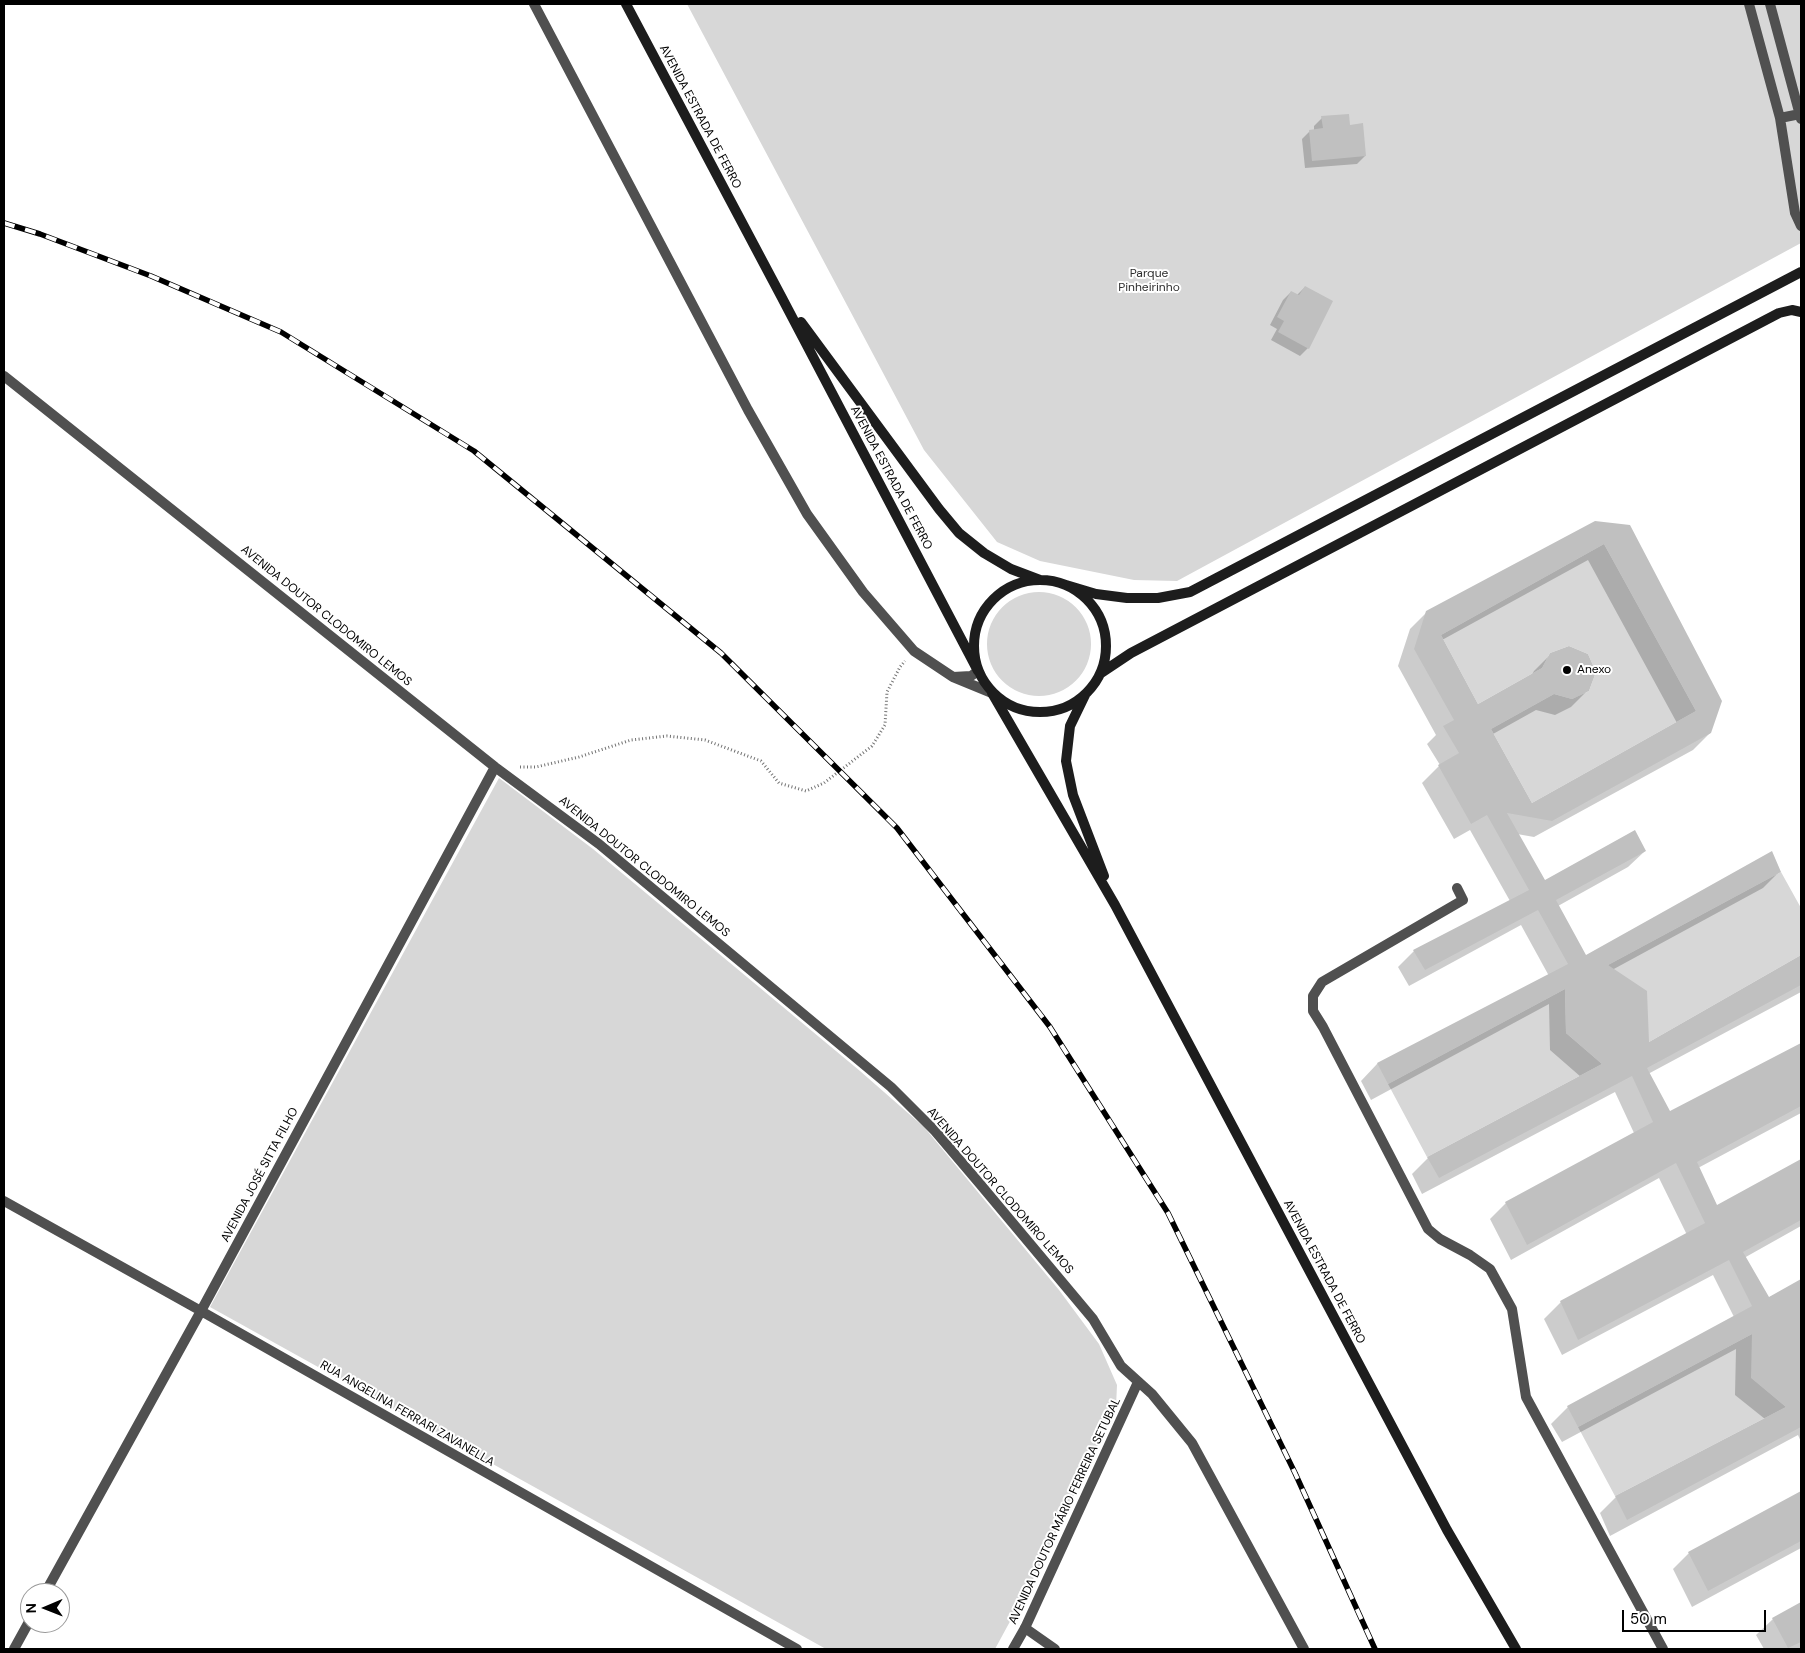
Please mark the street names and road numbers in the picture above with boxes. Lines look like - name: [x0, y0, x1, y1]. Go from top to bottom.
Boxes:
- street label: AVENIDA ESTRADA DE FERRO: [656, 43, 744, 191]
- street label: AVENIDA ESTRADA DE FERRO: [847, 404, 935, 552]
- street label: AVENIDA DOUTOR CLODOMIRO LEMOS: [238, 543, 414, 689]
- street label: AVENIDA DOUTOR CLODOMIRO LEMOS: [556, 794, 732, 940]
- street label: AVENIDA JOSÉ SITTA FILHO: [218, 1105, 302, 1245]
- street label: AVENIDA DOUTOR CLODOMIRO LEMOS: [924, 1105, 1076, 1277]
- street label: AVENIDA ESTRADA DE FERRO: [1280, 1198, 1368, 1346]
- street label: RUA ANGELINA FERRARI ZAVANELLA: [317, 1358, 497, 1470]
- street label: AVENIDA DOUTOR MÁRIO FERREIRA SETUBAL: [1006, 1395, 1124, 1627]

